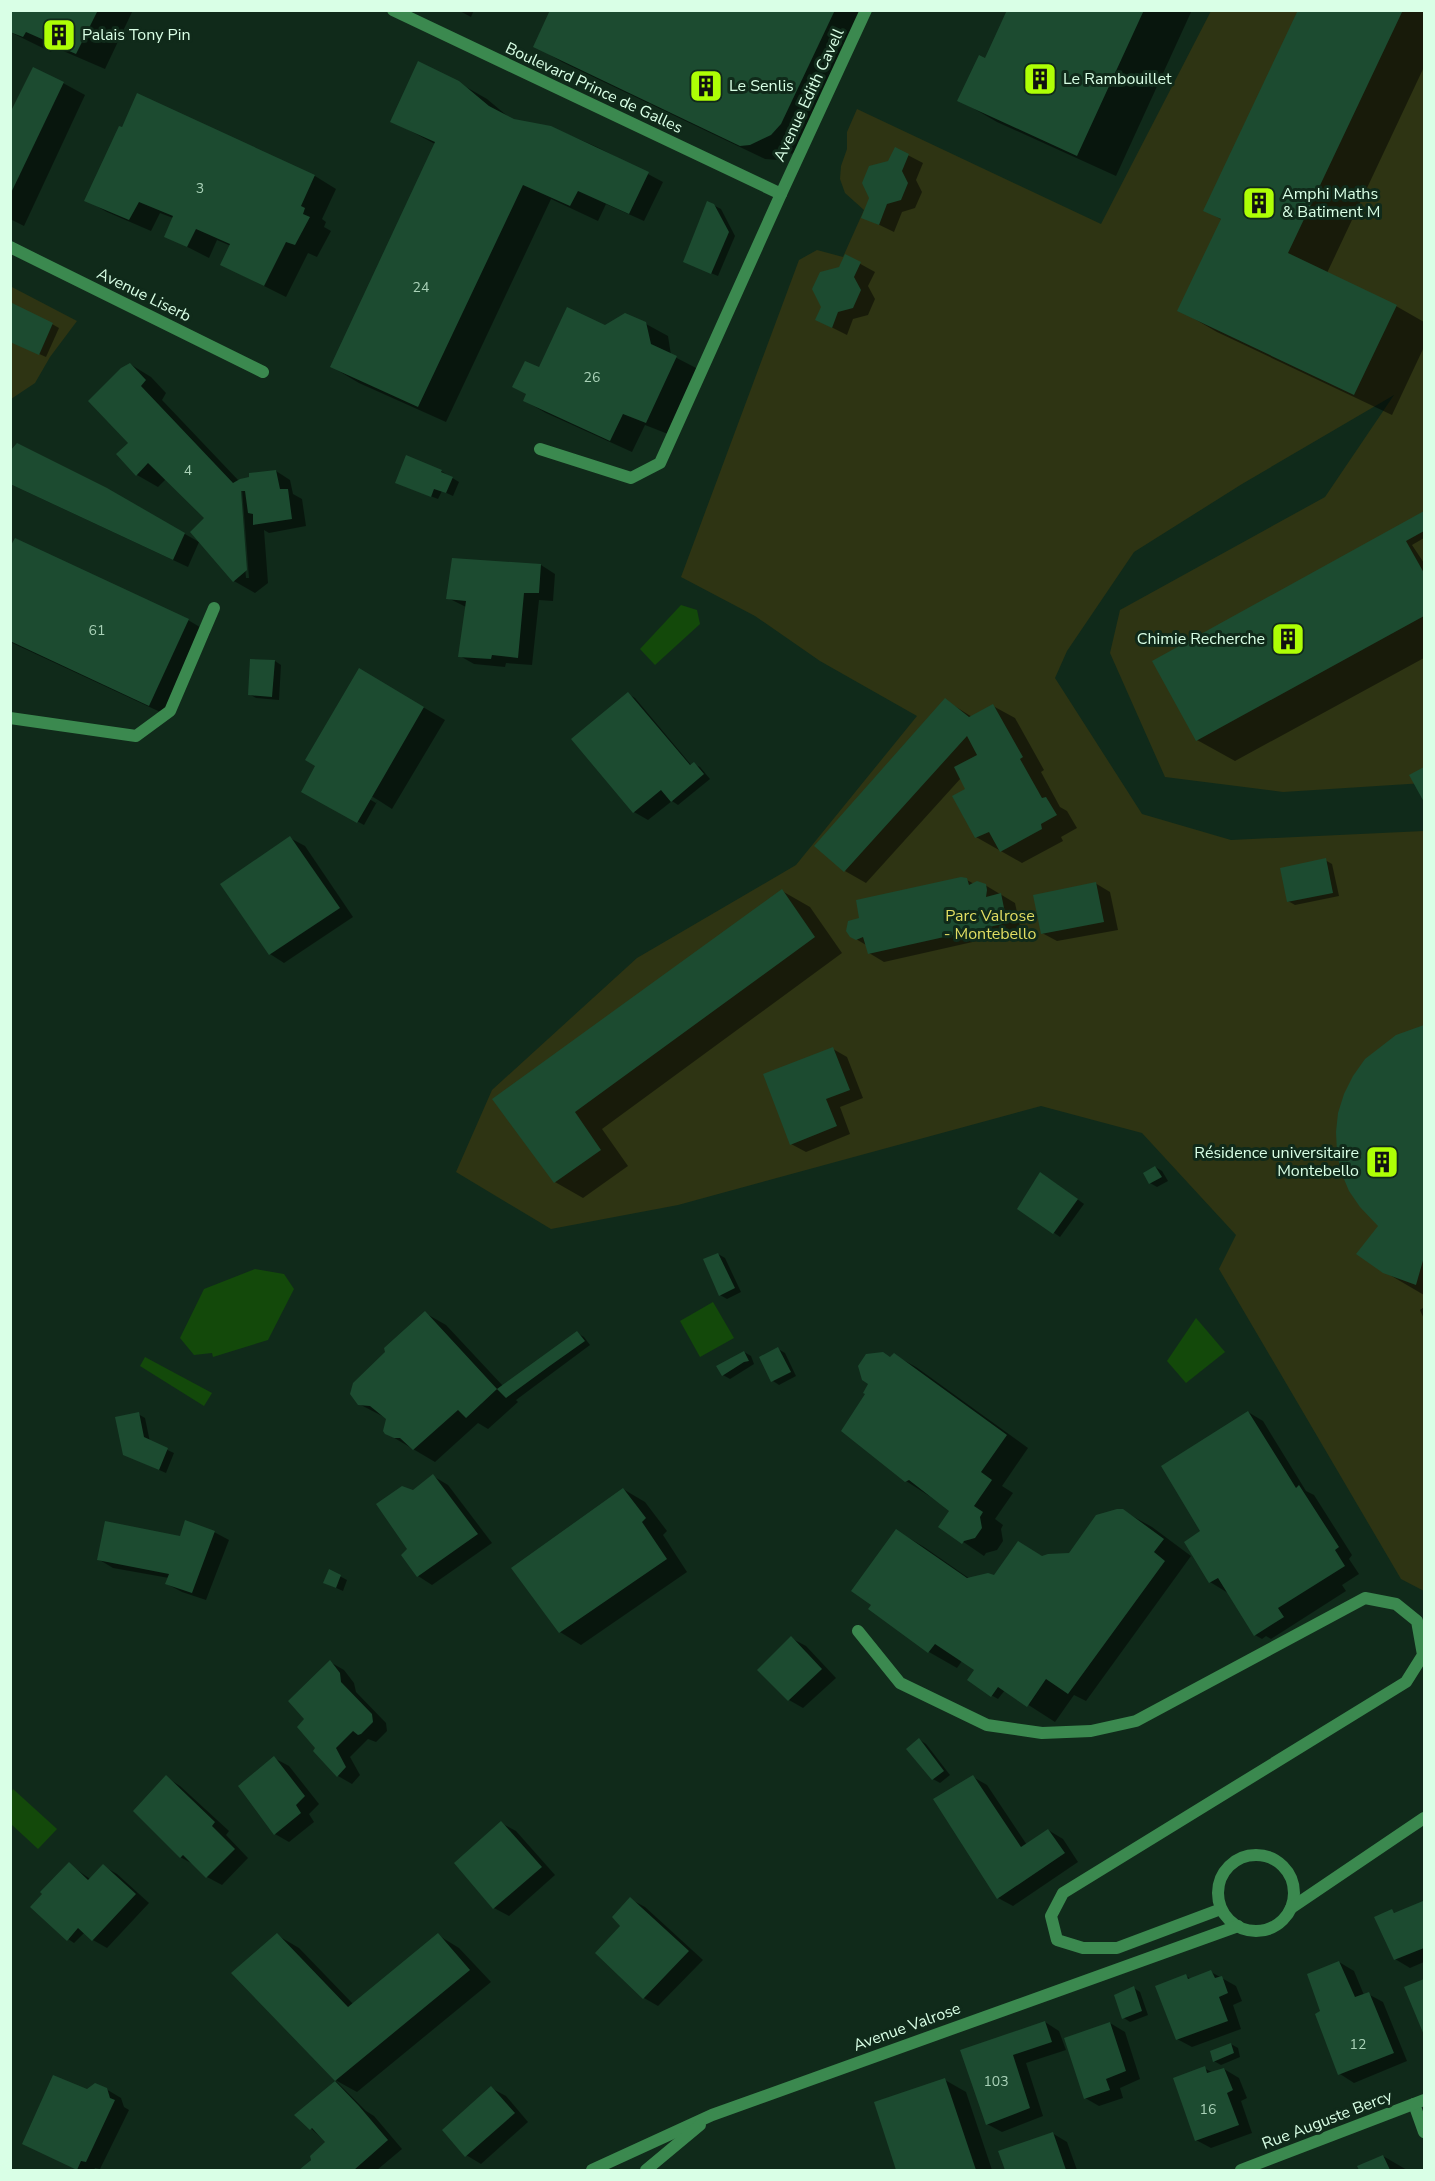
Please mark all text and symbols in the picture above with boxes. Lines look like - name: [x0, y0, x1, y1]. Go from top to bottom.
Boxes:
- building icon: Palais Tony Pin: [41, 17, 77, 53]
- place label: Palais Tony Pin: [82, 24, 191, 46]
- street label: Avenue Edith Cavell: [768, 25, 850, 165]
- street label: Boulevard Prince de Galles: [502, 37, 686, 139]
- building icon: Le Rambouillet: [1022, 61, 1058, 97]
- building icon: Le Senlis: [688, 68, 724, 104]
- place label: Le Rambouillet: [1063, 68, 1172, 90]
- place label: Le Senlis: [729, 75, 794, 97]
- house number: 3: [196, 179, 204, 198]
- place label: Amphi Maths & Batiment M: [1282, 183, 1381, 223]
- building icon: Amphi Maths & Batiment M: [1241, 185, 1277, 221]
- street label: Avenue Liserb: [93, 263, 195, 327]
- house number: 24: [413, 278, 429, 297]
- house number: 26: [584, 368, 600, 387]
- house number: 4: [184, 461, 192, 480]
- house number: 61: [89, 621, 105, 640]
- building icon: Chimie Recherche: [1270, 621, 1306, 657]
- place label: Chimie Recherche: [1137, 628, 1265, 650]
- park label: Parc Valrose - Montebello: [944, 905, 1036, 945]
- place label: Résidence universitaire Montebello: [1194, 1142, 1359, 1182]
- building icon: Résidence universitaire Montebello: [1364, 1144, 1400, 1180]
- street label: Avenue Valrose: [850, 1997, 964, 2057]
- house number: 12: [1350, 2035, 1366, 2054]
- house number: 103: [983, 2072, 1009, 2091]
- street label: Rue Auguste Bercy: [1259, 2085, 1396, 2155]
- house number: 16: [1200, 2100, 1216, 2119]

